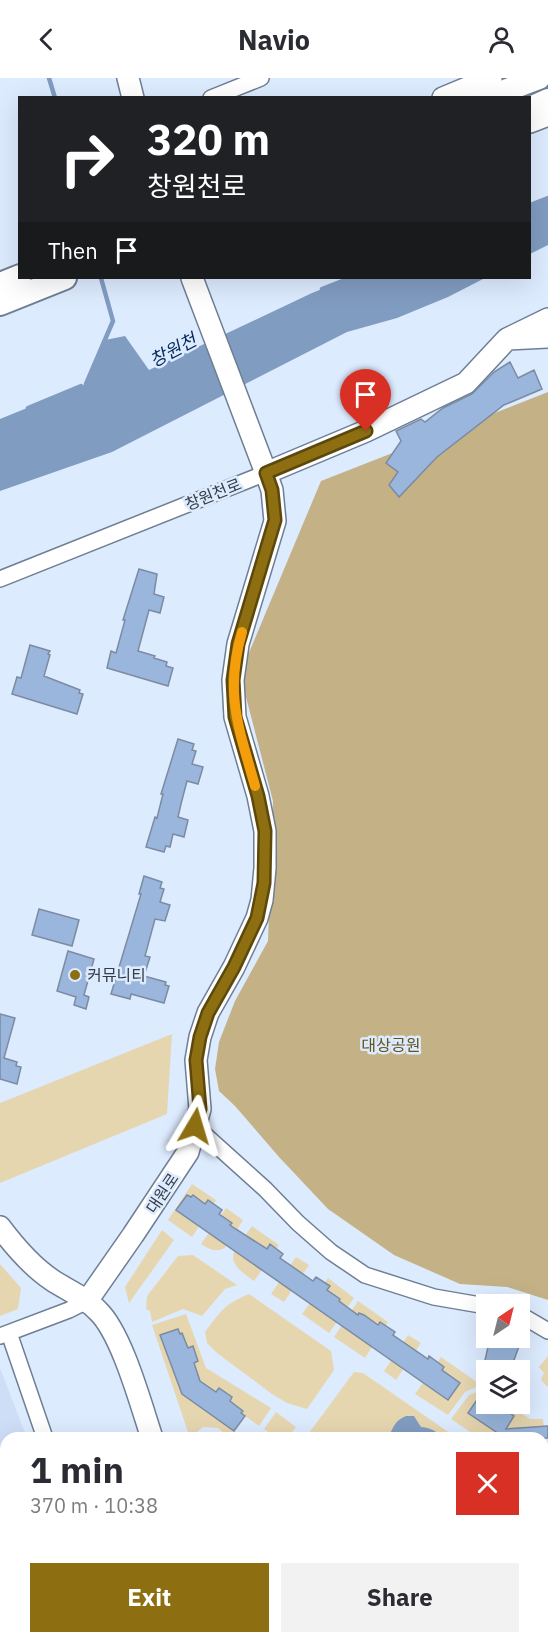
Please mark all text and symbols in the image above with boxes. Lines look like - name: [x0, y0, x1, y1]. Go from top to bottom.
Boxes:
- text: Navio: [238, 22, 310, 57]
- icon: back: [30, 23, 63, 56]
- icon: person: [485, 23, 518, 56]
- text: 320 m: [147, 112, 270, 167]
- icon: right: [48, 120, 126, 198]
- text: 창원천로: [147, 168, 246, 203]
- icon: arrive: [110, 234, 143, 267]
- text: Then: [48, 236, 98, 265]
- water label: 창원천: [146, 327, 202, 372]
- pin: [340, 369, 391, 431]
- icon: arrive: [349, 378, 382, 411]
- street label: 창원천로: [182, 474, 244, 514]
- place label: 커뮤니티: [87, 965, 146, 985]
- marker: 커뮤니티: [68, 968, 82, 982]
- park label: 대상공원: [362, 1035, 420, 1055]
- position arrow: [163, 1094, 227, 1158]
- street label: 대원로: [141, 1169, 183, 1217]
- north arrow: [476, 1294, 530, 1348]
- map controls: [476, 1294, 530, 1414]
- button: layers: [476, 1360, 530, 1414]
- text: 1 min: [30, 1446, 124, 1493]
- button: close: [456, 1452, 519, 1515]
- text: 370 m · 10:38: [30, 1492, 158, 1519]
- button: Exit: [30, 1563, 269, 1632]
- button: Share: [281, 1563, 519, 1632]

